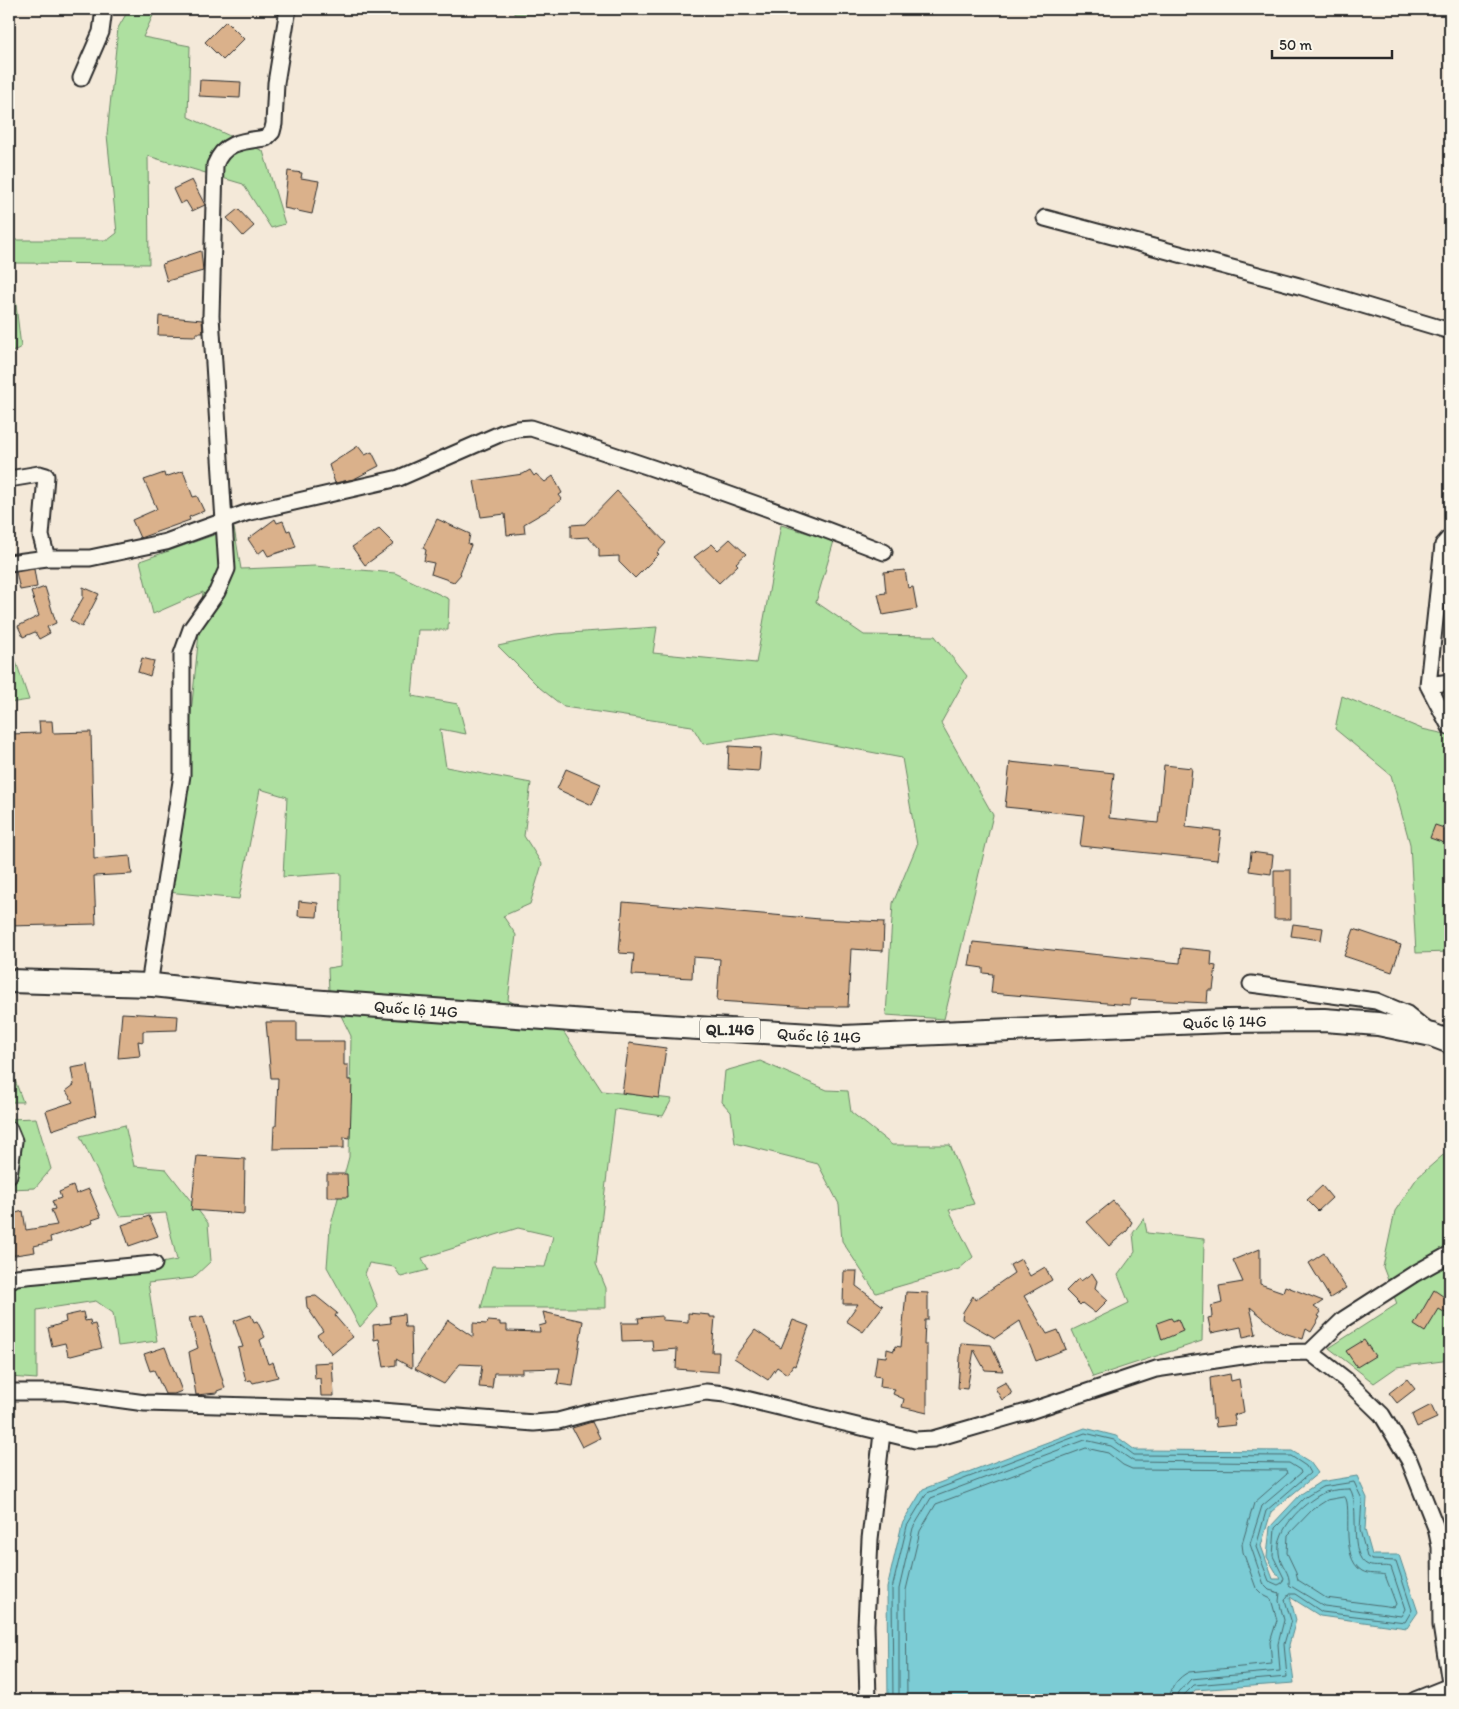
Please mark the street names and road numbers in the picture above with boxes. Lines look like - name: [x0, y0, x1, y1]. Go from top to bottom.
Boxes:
- street label: Quốc lộ 14G: [373, 996, 459, 1021]
- street label: Quốc lộ 14G: [1182, 1011, 1267, 1032]
- road number: QL.14G: [700, 1018, 760, 1042]
- street label: Quốc lộ 14G: [776, 1023, 861, 1047]

